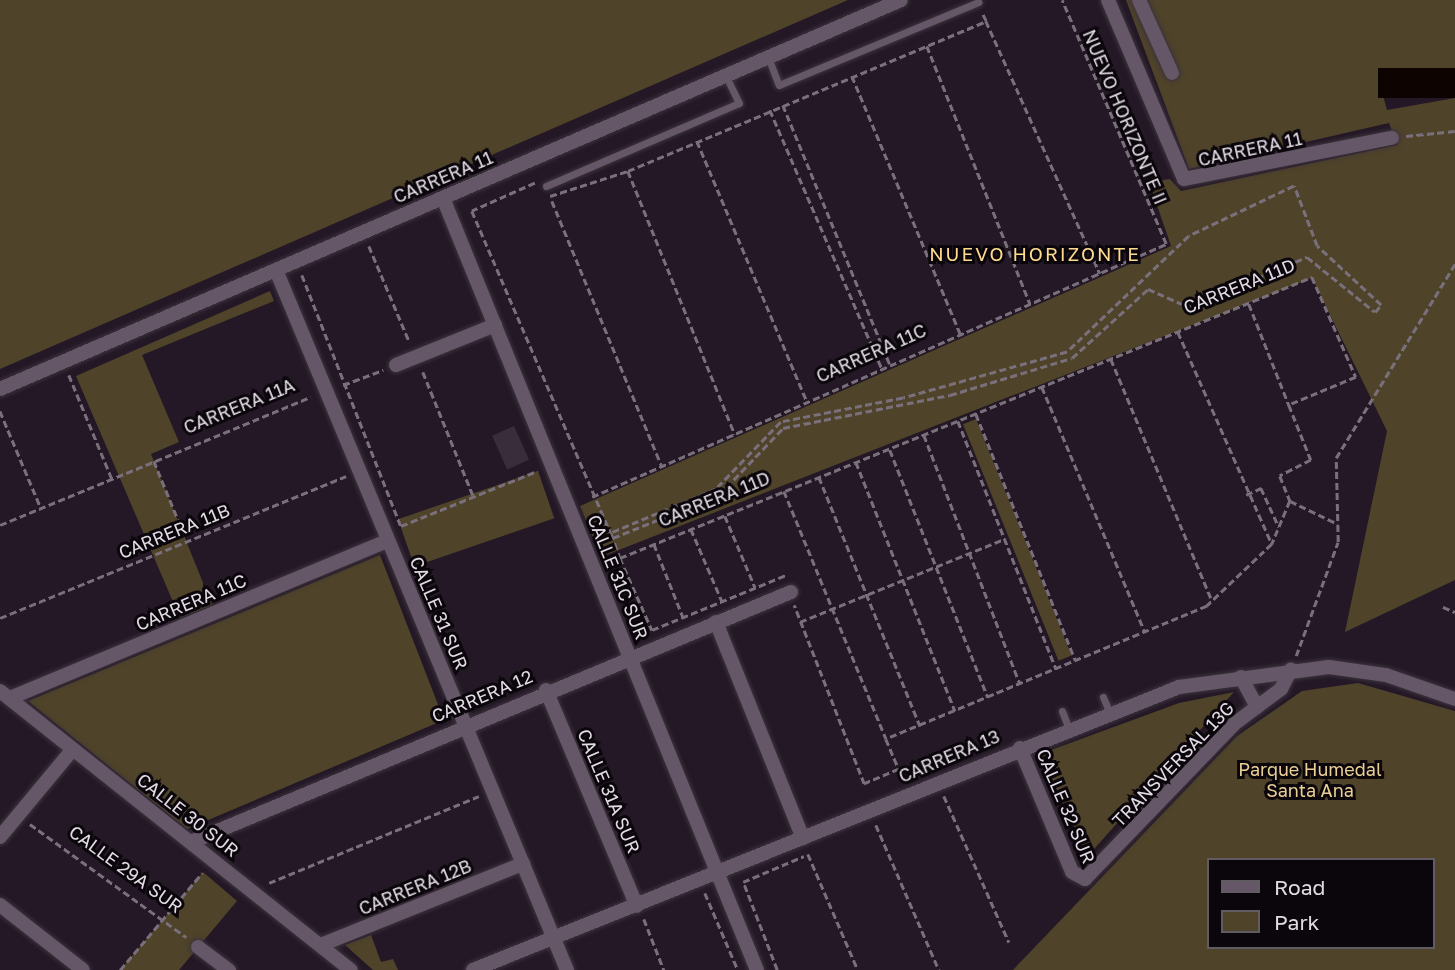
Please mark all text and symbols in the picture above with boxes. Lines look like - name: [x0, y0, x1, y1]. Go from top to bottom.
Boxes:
- street label: NUEVO HORIZONTE II: [1078, 26, 1172, 208]
- street label: CARRERA 11: [1196, 127, 1304, 171]
- street label: CARRERA 11: [390, 146, 496, 208]
- district label: NUEVO HORIZONTE: [931, 243, 1139, 265]
- street label: CARRERA 11D: [1180, 254, 1298, 318]
- street label: CARRERA 11C: [813, 319, 929, 387]
- street label: CARRERA 11A: [180, 374, 298, 438]
- street label: CARRERA 11D: [655, 467, 773, 531]
- street label: CARRERA 11B: [115, 499, 233, 563]
- street label: CALLE 31C SUR: [583, 511, 653, 643]
- street label: CALLE 31 SUR: [405, 553, 473, 673]
- street label: CARRERA 11C: [133, 569, 249, 635]
- street label: CARRERA 12: [428, 665, 536, 727]
- street label: TRANSVERSAL 13G: [1108, 697, 1238, 831]
- street label: CARRERA 13: [895, 725, 1003, 787]
- street label: CALLE 31A SUR: [573, 726, 645, 856]
- street label: CALLE 32 SUR: [1032, 745, 1100, 867]
- park label: Parque Humedal Santa Ana: [1238, 759, 1382, 802]
- street label: CALLE 30 SUR: [133, 769, 243, 861]
- street label: CALLE 29A SUR: [65, 821, 187, 917]
- street label: CARRERA 12B: [356, 855, 474, 919]
- legend: [1206, 858, 1434, 949]
- text: Road: [1274, 874, 1325, 900]
- text: Park: [1274, 909, 1319, 935]

